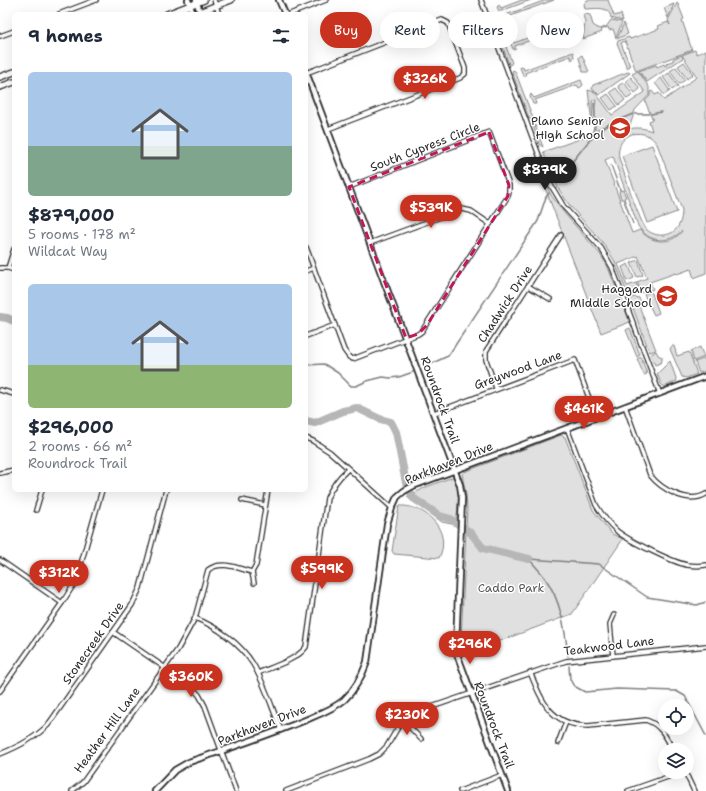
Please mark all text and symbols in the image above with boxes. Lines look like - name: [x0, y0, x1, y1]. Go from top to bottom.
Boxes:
- chip: Buy: [320, 12, 372, 48]
- chip: Rent: [380, 12, 440, 48]
- chip: Filters: [448, 12, 518, 48]
- chip: New: [526, 12, 584, 48]
- text: 9 homes: [28, 25, 103, 47]
- icon: filters: [270, 25, 292, 47]
- pin: $326K: [397, 66, 453, 100]
- text: $326K: [403, 70, 447, 87]
- icon: home: [124, 98, 196, 170]
- place label: Plano Senior High School: [531, 113, 604, 143]
- school or university icon: Plano Senior High School: [607, 115, 633, 141]
- street label: South Cypress Circle: [368, 119, 483, 175]
- pin: $879K: [517, 157, 573, 191]
- text: $879K: [523, 161, 567, 178]
- pin: $539K: [403, 195, 459, 229]
- text: $539K: [409, 199, 453, 216]
- text: $879,000: [28, 204, 115, 226]
- text: 5 rooms · 178 m²: [28, 226, 136, 243]
- text: Wildcat Way: [28, 243, 108, 260]
- street label: Chadwick Drive: [474, 262, 536, 346]
- place label: Haggard Middle School: [570, 281, 652, 311]
- school or university icon: Haggard Middle School: [654, 283, 680, 309]
- icon: home: [124, 310, 196, 382]
- street label: Greywood Lane: [472, 347, 564, 393]
- street label: Roundrock Trail: [417, 354, 463, 446]
- pin: $461K: [556, 396, 612, 430]
- text: $461K: [564, 400, 604, 417]
- text: $296,000: [28, 416, 114, 438]
- text: 2 rooms · 66 m²: [28, 438, 132, 455]
- street label: Parkhaven Drive: [403, 438, 496, 488]
- text: Roundrock Trail: [28, 455, 127, 472]
- pin: $599K: [294, 556, 350, 590]
- pin: $312K: [31, 560, 87, 594]
- text: $599K: [300, 560, 344, 577]
- text: $312K: [39, 564, 79, 581]
- park label: Caddo Park: [478, 580, 544, 596]
- street label: Stonecreek Drive: [59, 598, 128, 687]
- pin: $296K: [442, 631, 498, 665]
- street label: Teakwood Lane: [563, 632, 656, 660]
- text: $296K: [448, 635, 492, 652]
- pin: $360K: [163, 664, 219, 698]
- text: $360K: [169, 668, 213, 685]
- street label: Roundrock Trail: [470, 679, 518, 771]
- street label: Heather Hill Lane: [70, 684, 144, 776]
- map controls: [658, 699, 694, 779]
- button: locate: [658, 699, 694, 735]
- street label: Parkhaven Drive: [215, 701, 309, 749]
- pin: $230K: [379, 702, 435, 736]
- text: $230K: [385, 706, 429, 723]
- button: layers: [658, 743, 694, 779]

